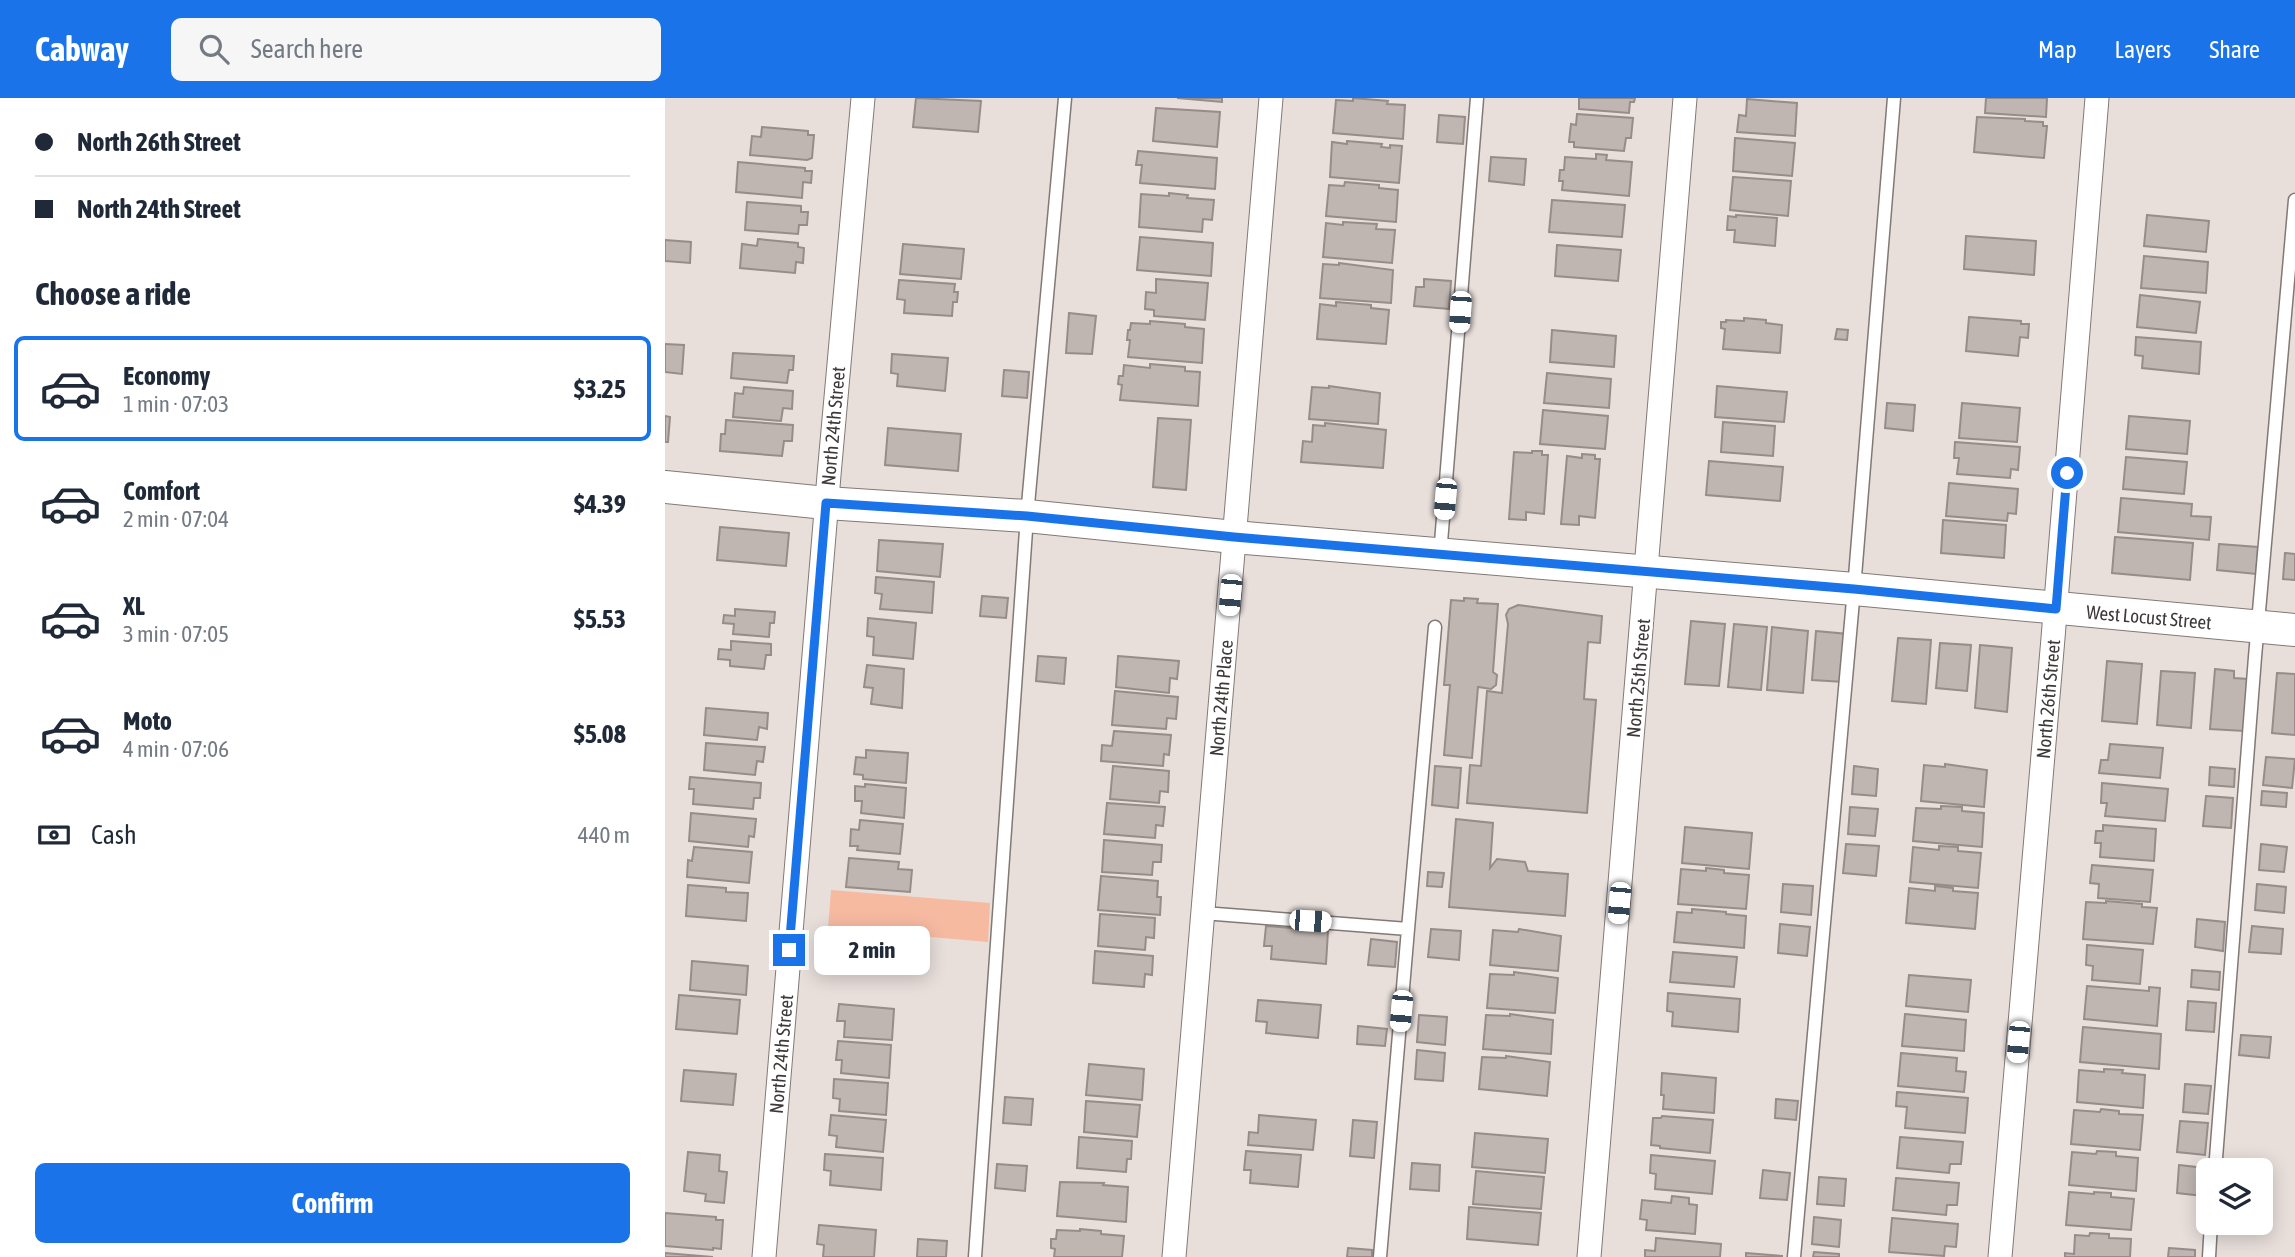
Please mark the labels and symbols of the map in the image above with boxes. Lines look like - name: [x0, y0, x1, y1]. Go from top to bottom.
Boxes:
- car: [1449, 290, 1472, 334]
- street label: North 24th Street: [817, 365, 849, 487]
- route start: [2051, 457, 2083, 489]
- car: [1433, 477, 1458, 521]
- car: [1218, 573, 1243, 617]
- street label: West Locust Street: [2085, 601, 2213, 633]
- street label: North 25th Street: [1622, 617, 1654, 739]
- street label: North 26th Street: [2032, 638, 2064, 760]
- street label: North 24th Place: [1205, 639, 1237, 757]
- car: [1607, 881, 1632, 925]
- car: [1289, 909, 1332, 933]
- callout: 2 min: [813, 926, 929, 974]
- route end: [773, 934, 805, 966]
- car: [1389, 989, 1414, 1033]
- street label: North 24th Street: [765, 993, 797, 1115]
- car: [2006, 1020, 2031, 1064]

